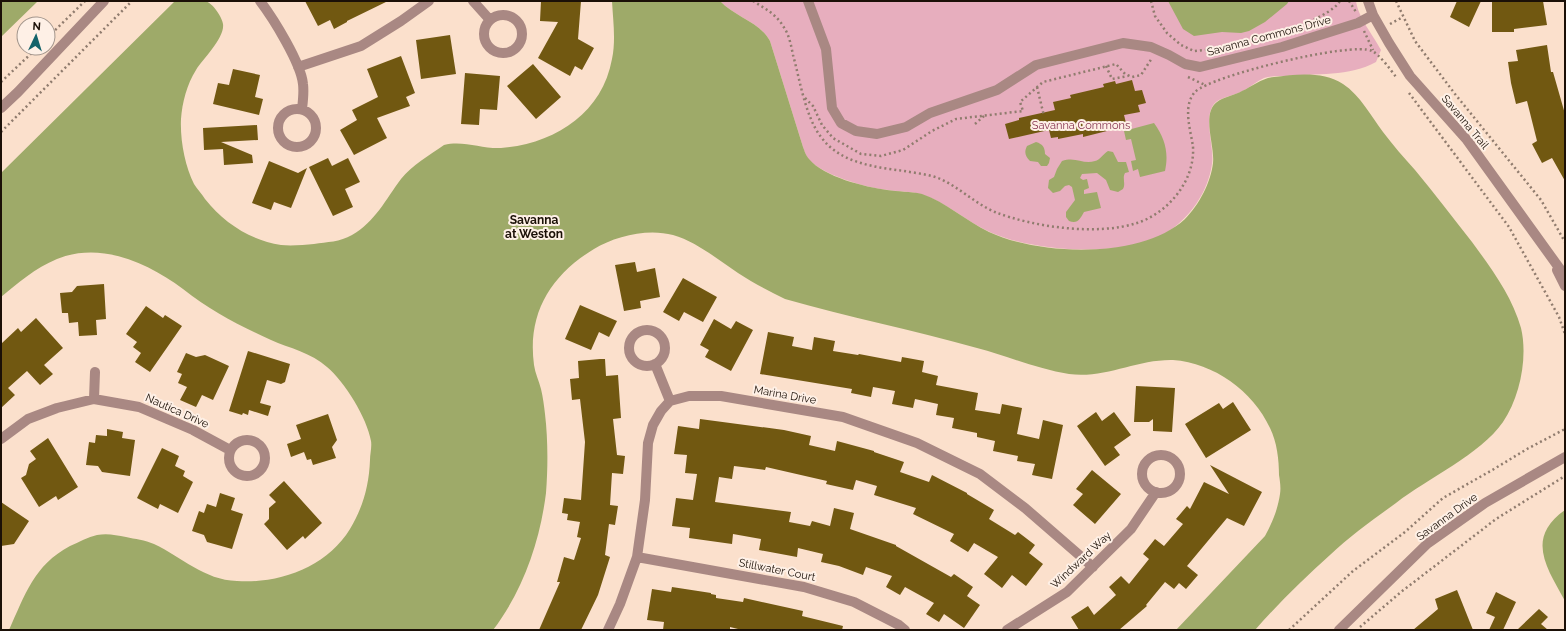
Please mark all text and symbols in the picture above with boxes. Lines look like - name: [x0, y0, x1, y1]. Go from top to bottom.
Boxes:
- street label: Savanna Commons Drive: [1206, 13, 1333, 59]
- north arrow: [16, 16, 56, 56]
- text: N: [32, 20, 41, 33]
- street label: Savanna Trail: [1439, 92, 1491, 152]
- park label: Savanna Commons: [1032, 119, 1130, 132]
- district label: Savanna at Weston: [505, 213, 563, 241]
- street label: Marina Drive: [753, 383, 818, 407]
- street label: Nautica Drive: [143, 391, 211, 431]
- street label: Savanna Drive: [1414, 490, 1480, 543]
- street label: Windward Way: [1048, 529, 1114, 591]
- street label: Stillwater Court: [738, 556, 817, 584]

